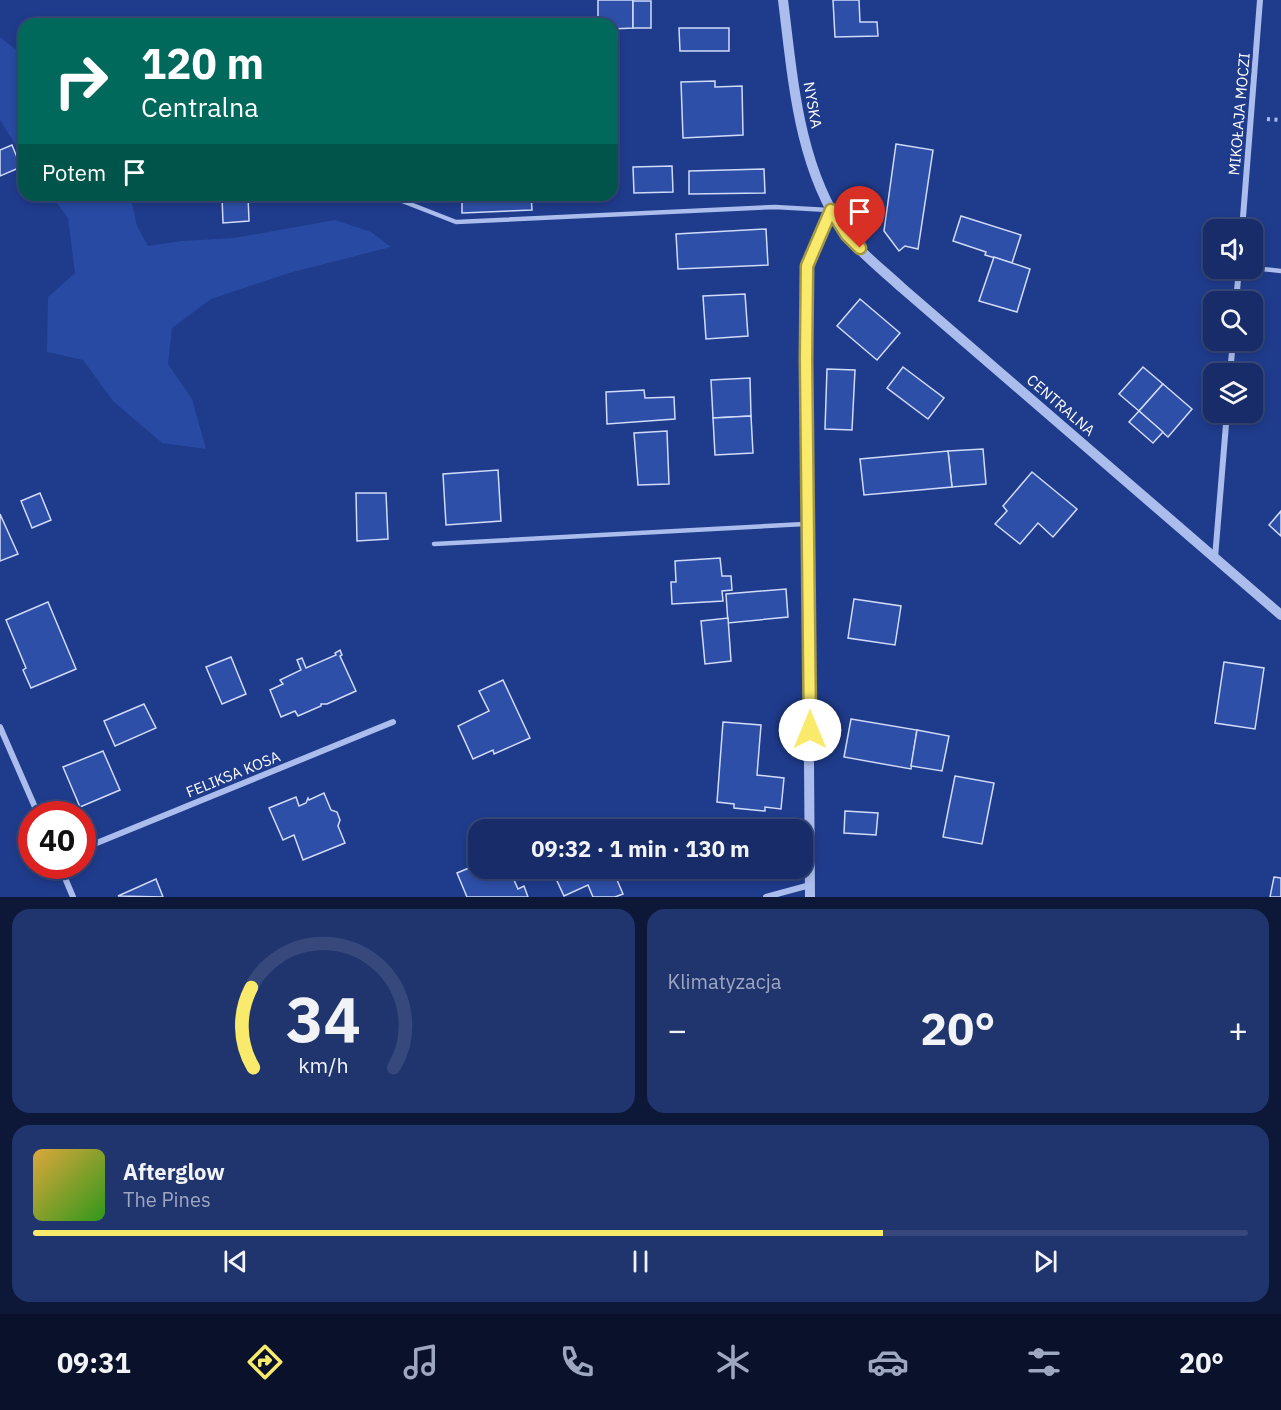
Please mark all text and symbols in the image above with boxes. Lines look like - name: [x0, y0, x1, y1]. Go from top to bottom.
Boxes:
- text: 120 m: [141, 36, 264, 91]
- icon: right: [42, 42, 120, 120]
- street label: MIKOŁAJA MOCZI: [1224, 52, 1254, 176]
- street label: NYSKA: [800, 80, 827, 130]
- text: Centralna: [141, 89, 259, 124]
- icon: arrive: [118, 156, 151, 189]
- text: Potem: [42, 158, 106, 187]
- pin: [834, 186, 885, 248]
- icon: arrive: [843, 195, 876, 228]
- map controls: [1203, 219, 1263, 423]
- button: sound: [1203, 219, 1263, 279]
- button: search: [1203, 291, 1263, 351]
- button: layers: [1203, 363, 1263, 423]
- street label: CENTRALNA: [1023, 370, 1099, 440]
- position arrow: [778, 698, 842, 762]
- street label: FELIKSA KOSA: [183, 746, 283, 802]
- speed limit sign: 40: [18, 801, 96, 879]
- text: 09:32 · 1 min · 130 m: [531, 834, 750, 863]
- text: Klimatyzacja: [668, 968, 781, 995]
- text: 34: [286, 978, 361, 1059]
- text: 20°: [920, 999, 995, 1057]
- text: −: [668, 1008, 687, 1051]
- text: +: [1228, 1008, 1248, 1051]
- text: km/h: [298, 1051, 348, 1079]
- text: Afterglow: [123, 1157, 225, 1186]
- text: The Pines: [123, 1186, 211, 1213]
- icon: previous: [219, 1245, 252, 1278]
- icon: pause: [624, 1245, 657, 1278]
- icon: next: [1029, 1245, 1062, 1278]
- icon: directions: [244, 1341, 286, 1383]
- icon: music: [400, 1341, 442, 1383]
- icon: phone: [556, 1341, 598, 1383]
- icon: climate: [712, 1341, 754, 1383]
- icon: car: [867, 1341, 909, 1383]
- icon: filters: [1023, 1341, 1065, 1383]
- text: 09:31: [57, 1345, 131, 1380]
- text: 20°: [1179, 1345, 1224, 1380]

